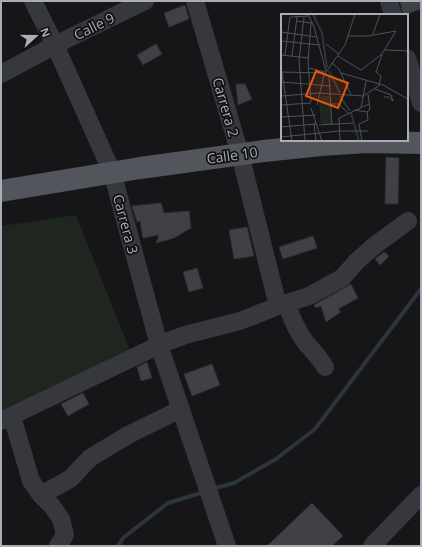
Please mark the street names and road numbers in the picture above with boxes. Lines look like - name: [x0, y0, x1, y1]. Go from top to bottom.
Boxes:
- street label: Calle 9: [70, 8, 118, 44]
- street label: Carrera 2: [208, 75, 244, 139]
- street label: Calle 10: [205, 142, 259, 168]
- street label: Carrera 3: [109, 192, 143, 256]

